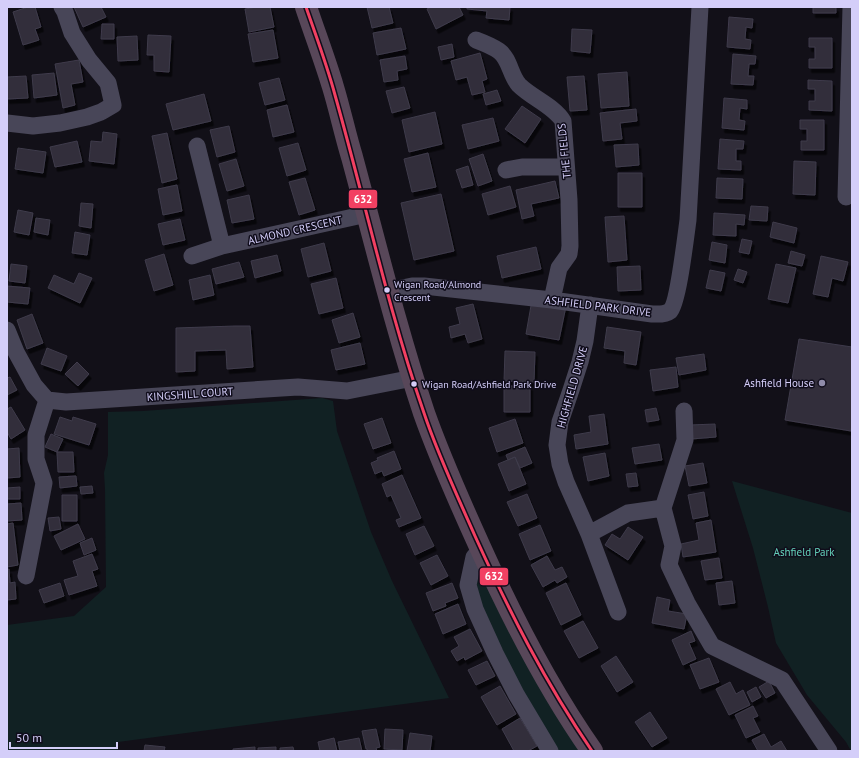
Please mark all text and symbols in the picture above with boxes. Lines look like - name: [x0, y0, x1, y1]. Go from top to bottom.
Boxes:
- street label: THE FIELDS: [554, 122, 574, 180]
- line badge: 632: [348, 189, 378, 209]
- text: 632: [354, 192, 372, 206]
- street label: ALMOND CRESCENT: [247, 212, 343, 248]
- place label: Wigan Road/Almond Crescent: [394, 278, 481, 304]
- marker: Wigan Road/Almond Crescent: [382, 285, 392, 295]
- street label: ASHFIELD PARK DRIVE: [544, 293, 652, 319]
- street label: HIGHFIELD DRIVE: [554, 344, 590, 429]
- place label: Ashfield House: [744, 376, 814, 390]
- place label: Wigan Road/Ashfield Park Drive: [422, 378, 556, 391]
- marker: Ashfield House: [817, 378, 827, 388]
- marker: Wigan Road/Ashfield Park Drive: [409, 379, 419, 389]
- street label: KINGSHILL COURT: [146, 384, 234, 404]
- park label: Ashfield Park: [774, 545, 835, 559]
- line badge: 632: [479, 567, 509, 586]
- text: 632: [485, 569, 503, 583]
- scale bar: [10, 724, 117, 750]
- text: 50 m: [16, 730, 42, 745]

